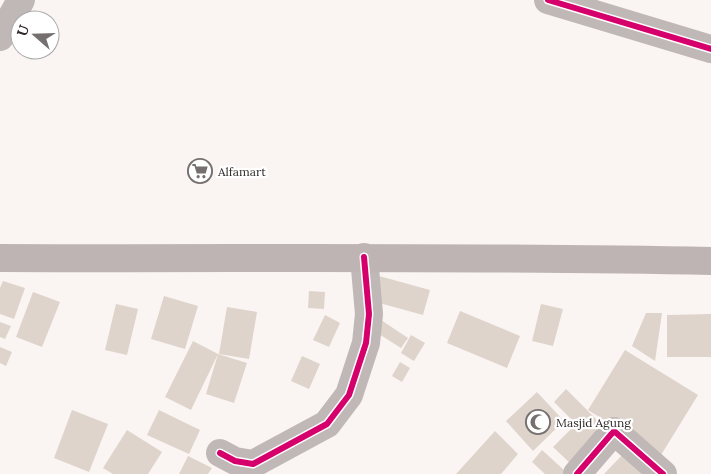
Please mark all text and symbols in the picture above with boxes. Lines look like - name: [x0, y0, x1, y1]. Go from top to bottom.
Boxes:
- north arrow: [10, 10, 60, 60]
- text: U: [13, 22, 33, 39]
- supermarket icon: Alfamart: [187, 158, 213, 184]
- place label: Alfamart: [217, 164, 266, 179]
- mosque icon: Masjid Agung: [525, 409, 551, 435]
- place label: Masjid Agung: [556, 415, 631, 430]

